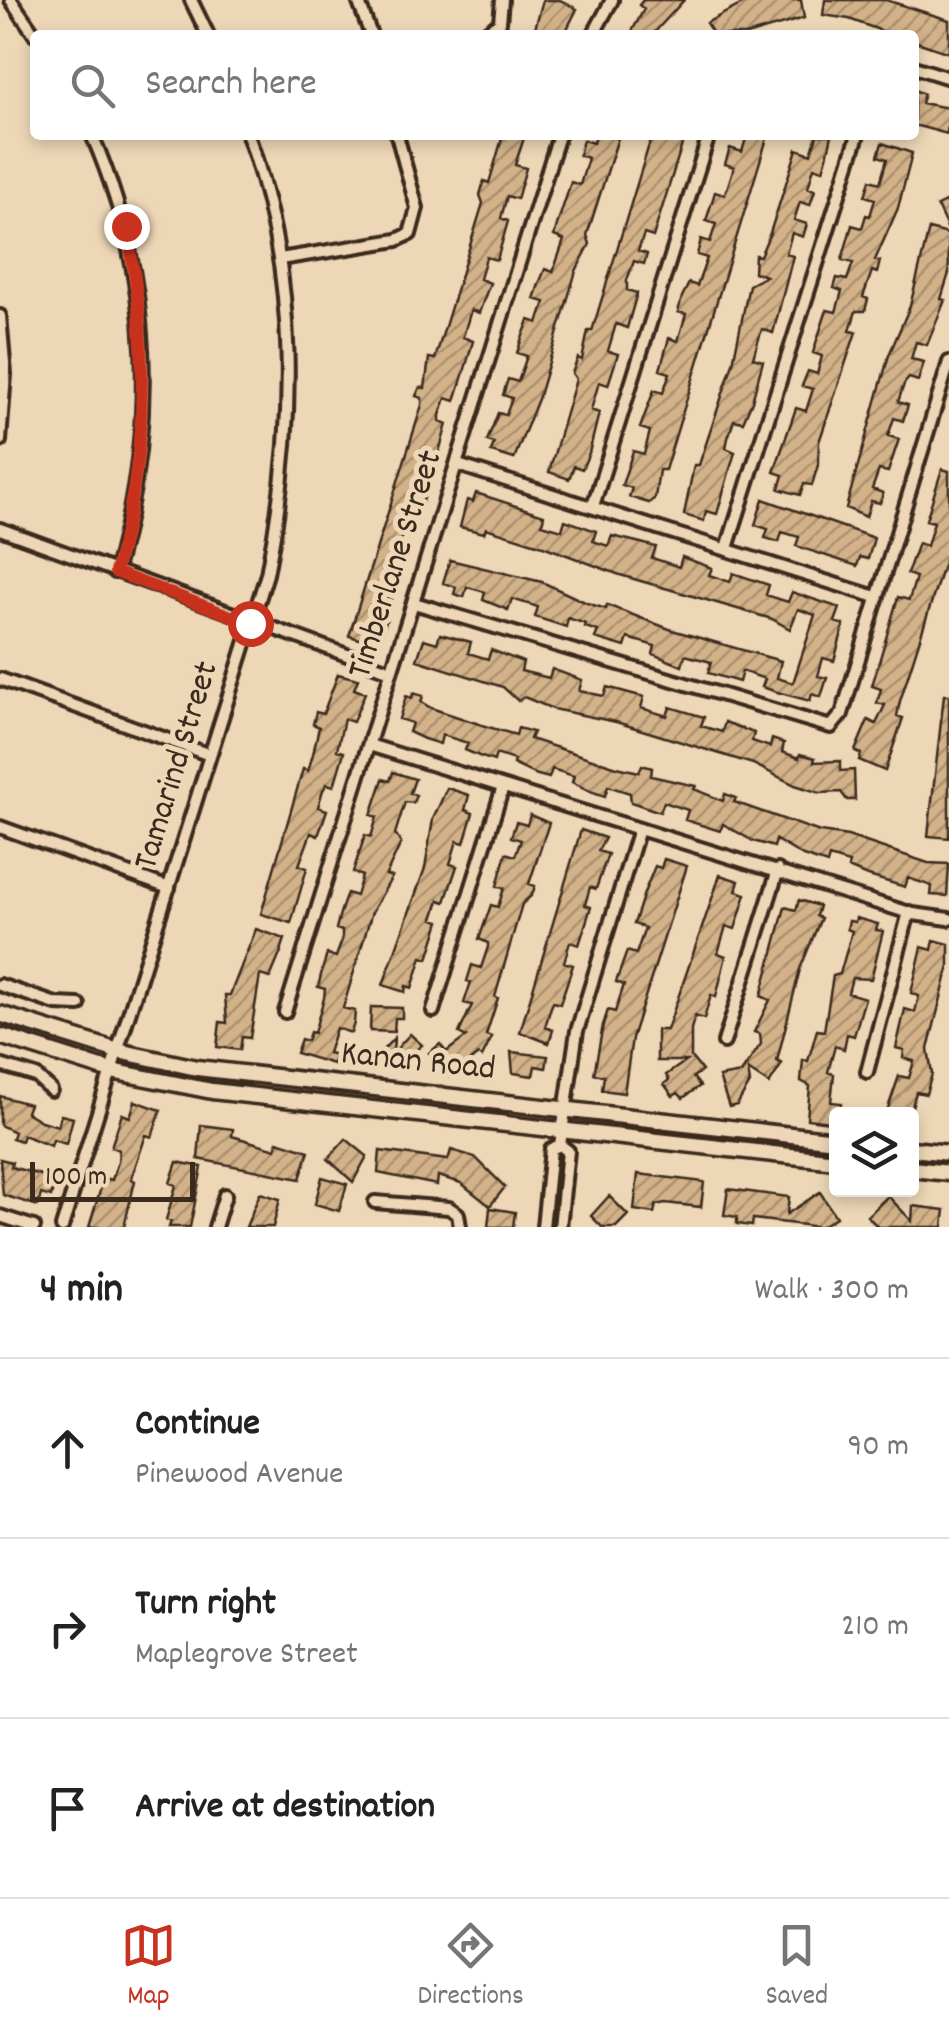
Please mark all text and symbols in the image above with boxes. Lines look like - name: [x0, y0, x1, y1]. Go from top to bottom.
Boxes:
- search box: [30, 30, 919, 140]
- icon: search: [65, 58, 120, 113]
- text: Search here: [145, 58, 317, 113]
- route end: [104, 204, 150, 250]
- street label: Timberlane Street: [337, 444, 457, 686]
- route start: [228, 601, 274, 647]
- street label: Tamarind Street: [123, 655, 233, 877]
- street label: Kanan Road: [338, 1030, 498, 1096]
- map controls: [829, 1107, 919, 1197]
- button: layers: [829, 1107, 919, 1197]
- scale bar: [30, 1157, 195, 1202]
- text: 100 m: [45, 1159, 107, 1199]
- text: 4 min: [40, 1262, 123, 1322]
- text: Walk · 300 m: [755, 1269, 909, 1315]
- text: Continue: [135, 1398, 260, 1453]
- icon: ahead: [40, 1421, 95, 1476]
- text: 90 m: [848, 1425, 909, 1471]
- text: Pinewood Avenue: [135, 1453, 343, 1499]
- text: Turn right: [135, 1578, 276, 1633]
- icon: right: [40, 1601, 95, 1656]
- text: 210 m: [841, 1605, 909, 1651]
- text: Maplegrove Street: [135, 1633, 358, 1679]
- icon: arrive: [40, 1781, 95, 1836]
- text: Arrive at destination: [135, 1781, 435, 1836]
- tab: Map: [121, 1918, 176, 2018]
- tab: Directions: [418, 1918, 524, 2018]
- tab: Saved: [766, 1918, 828, 2018]

